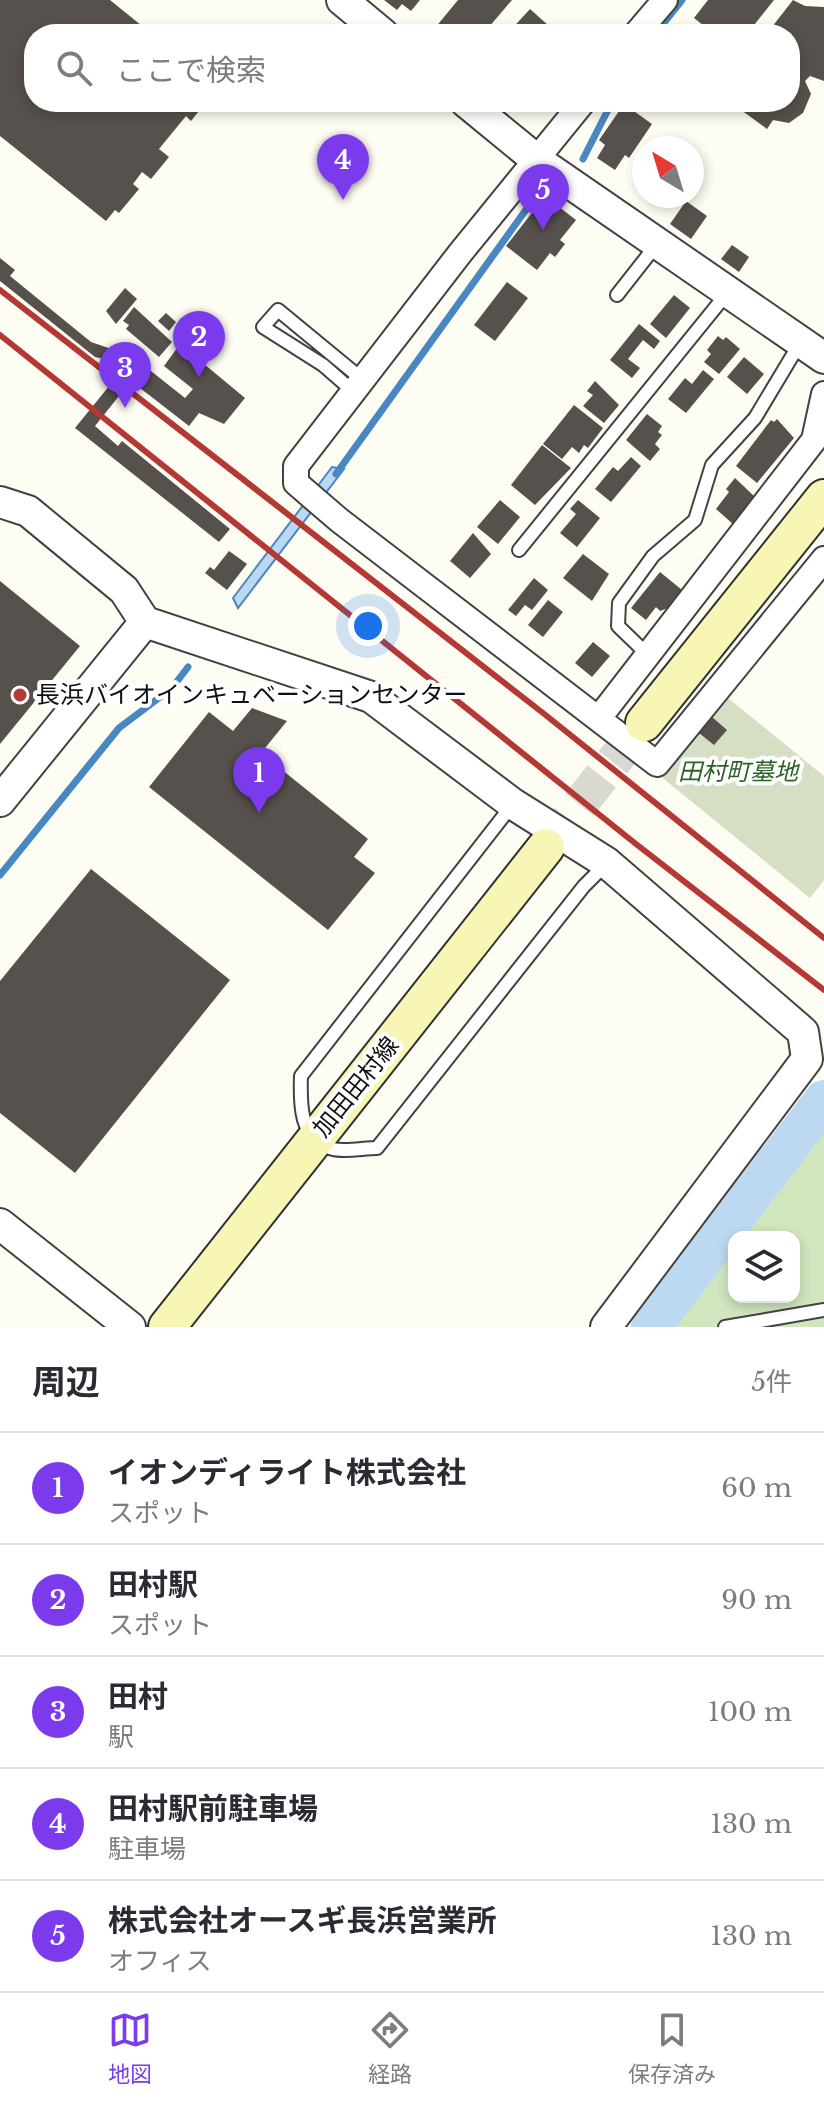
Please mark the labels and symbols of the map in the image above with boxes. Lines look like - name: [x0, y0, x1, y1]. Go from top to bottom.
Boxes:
- pin: 4: [317, 134, 369, 200]
- north arrow: [632, 136, 704, 208]
- pin: 5: [517, 164, 569, 230]
- pin: 2: [173, 311, 225, 377]
- pin: 3: [99, 342, 151, 408]
- your location: [348, 606, 388, 646]
- place label: 長浜バイオインキュベーションセンター: [36, 680, 468, 709]
- marker: 長浜バイオインキュベーションセンター: [11, 686, 29, 704]
- pin: 1: [233, 747, 285, 813]
- park label: 田村町墓地: [678, 757, 801, 786]
- street label: 加田田村線: [307, 1031, 405, 1142]

